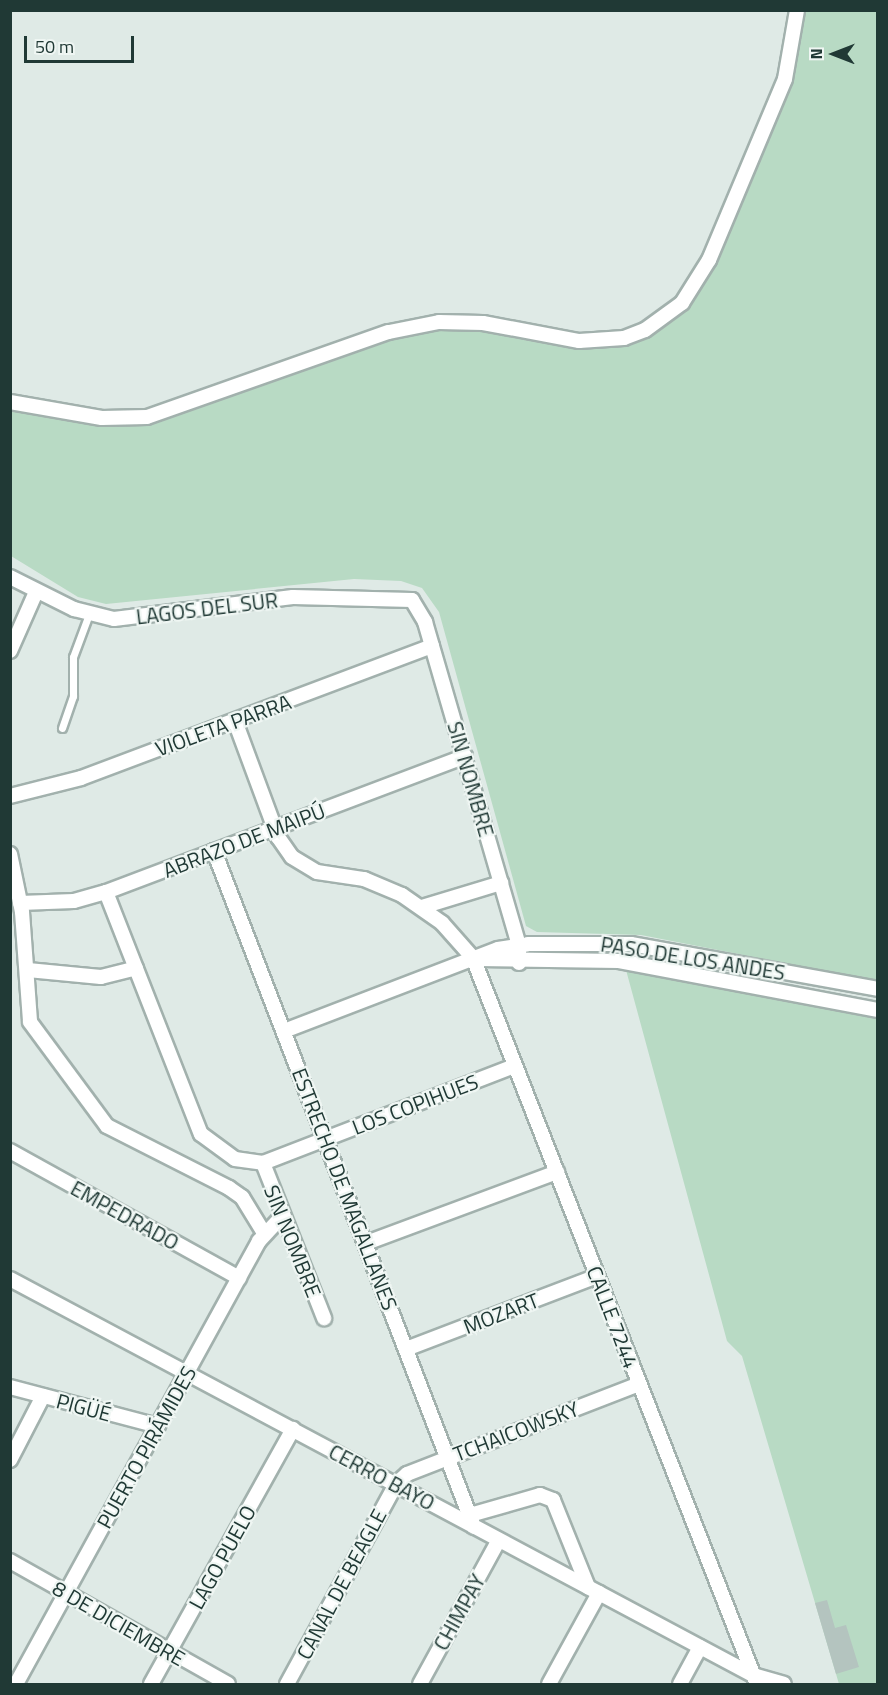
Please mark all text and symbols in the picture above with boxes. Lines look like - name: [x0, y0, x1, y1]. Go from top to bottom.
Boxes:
- scale bar: [27, 24, 136, 62]
- north arrow: [804, 24, 864, 84]
- text: 50 m: [35, 33, 74, 60]
- text: N: [804, 48, 828, 60]
- street label: LAGOS DEL SUR: [135, 587, 279, 629]
- street label: VIOLETA PARRA: [152, 689, 294, 761]
- street label: SIN NOMBRE: [443, 719, 499, 839]
- street label: ABRAZO DE MAIPÚ: [159, 798, 329, 882]
- street label: PASO DE LOS ANDES: [599, 931, 787, 985]
- street label: ESTRECHO DE MAGALLANES: [287, 1064, 403, 1314]
- street label: LOS COPIHUES: [348, 1068, 482, 1140]
- street label: EMPEDRADO: [67, 1175, 183, 1255]
- street label: SIN NOMBRE: [259, 1181, 327, 1301]
- street label: CALLE 7244: [582, 1262, 644, 1372]
- street label: MOZART: [460, 1287, 542, 1339]
- street label: PUERTO PIRÁMIDES: [91, 1361, 201, 1533]
- street label: PIGÜÉ: [54, 1388, 114, 1426]
- street label: TCHAICOWSKY: [450, 1396, 582, 1466]
- street label: CERRO BAYO: [325, 1439, 439, 1515]
- street label: LAGO PUELO: [183, 1501, 261, 1613]
- street label: CANAL DE BEAGLE: [291, 1505, 391, 1663]
- street label: CHIMPAY: [428, 1570, 490, 1654]
- street label: 8 DE DICIEMBRE: [49, 1575, 189, 1671]

